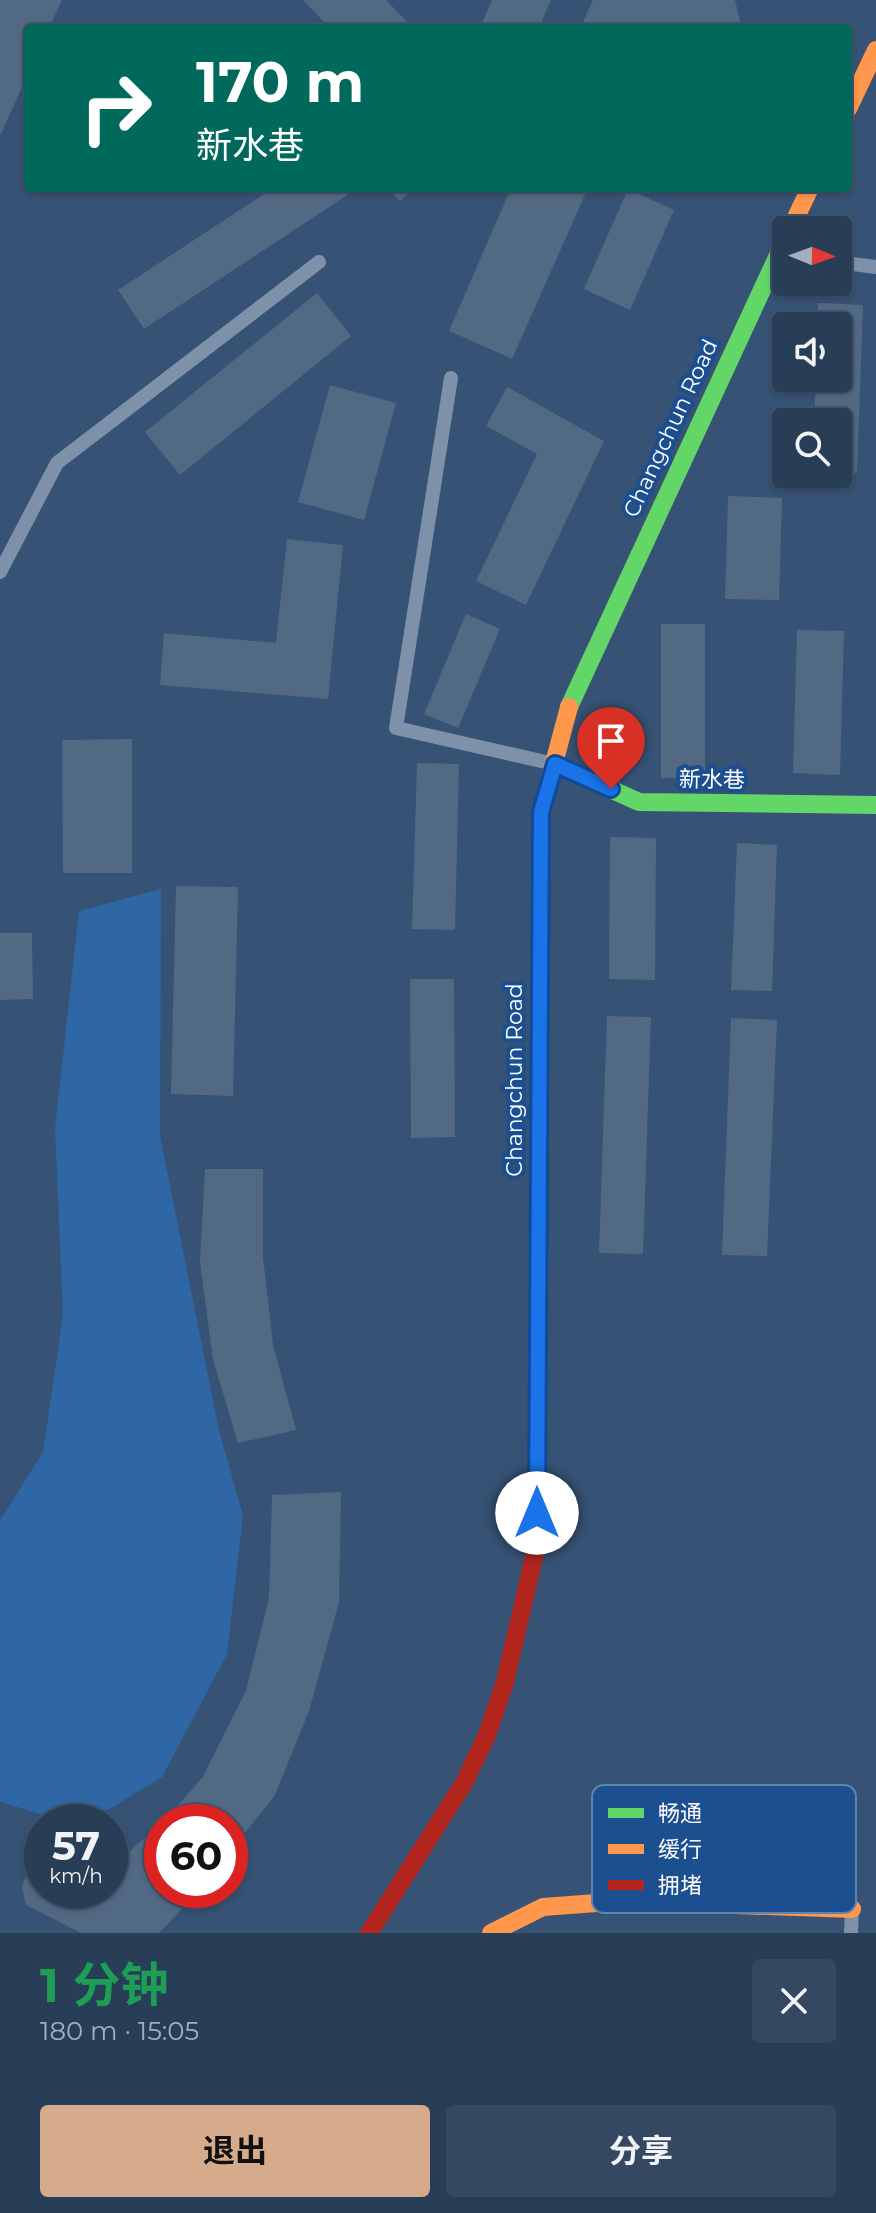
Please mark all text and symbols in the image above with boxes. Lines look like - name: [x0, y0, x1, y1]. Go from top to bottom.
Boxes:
- text: 170 m: [196, 48, 364, 116]
- icon: right: [64, 56, 168, 160]
- text: 新水巷: [196, 123, 304, 167]
- north arrow: [772, 216, 852, 296]
- map controls: [772, 216, 852, 488]
- button: sound: [772, 312, 852, 392]
- street label: Changchun Road: [617, 335, 724, 522]
- button: search: [772, 408, 852, 488]
- pin: [577, 707, 645, 789]
- icon: arrive: [589, 719, 633, 763]
- street label: 新水巷: [679, 765, 745, 794]
- street label: Changchun Road: [501, 983, 528, 1177]
- position arrow: [495, 1471, 579, 1555]
- legend: [592, 1785, 856, 1913]
- text: 畅通: [658, 1800, 702, 1827]
- speed limit sign: 60: [144, 1804, 248, 1908]
- text: 57: [52, 1821, 100, 1870]
- text: 缓行: [658, 1836, 702, 1863]
- text: km/h: [49, 1864, 103, 1888]
- text: 拥堵: [658, 1872, 702, 1899]
- text: 1 分钟: [40, 1956, 168, 2014]
- button: close: [752, 1959, 836, 2043]
- text: 180 m · 15:05: [40, 2015, 199, 2047]
- button: 退出: [40, 2105, 430, 2197]
- button: 分享: [446, 2105, 836, 2197]

